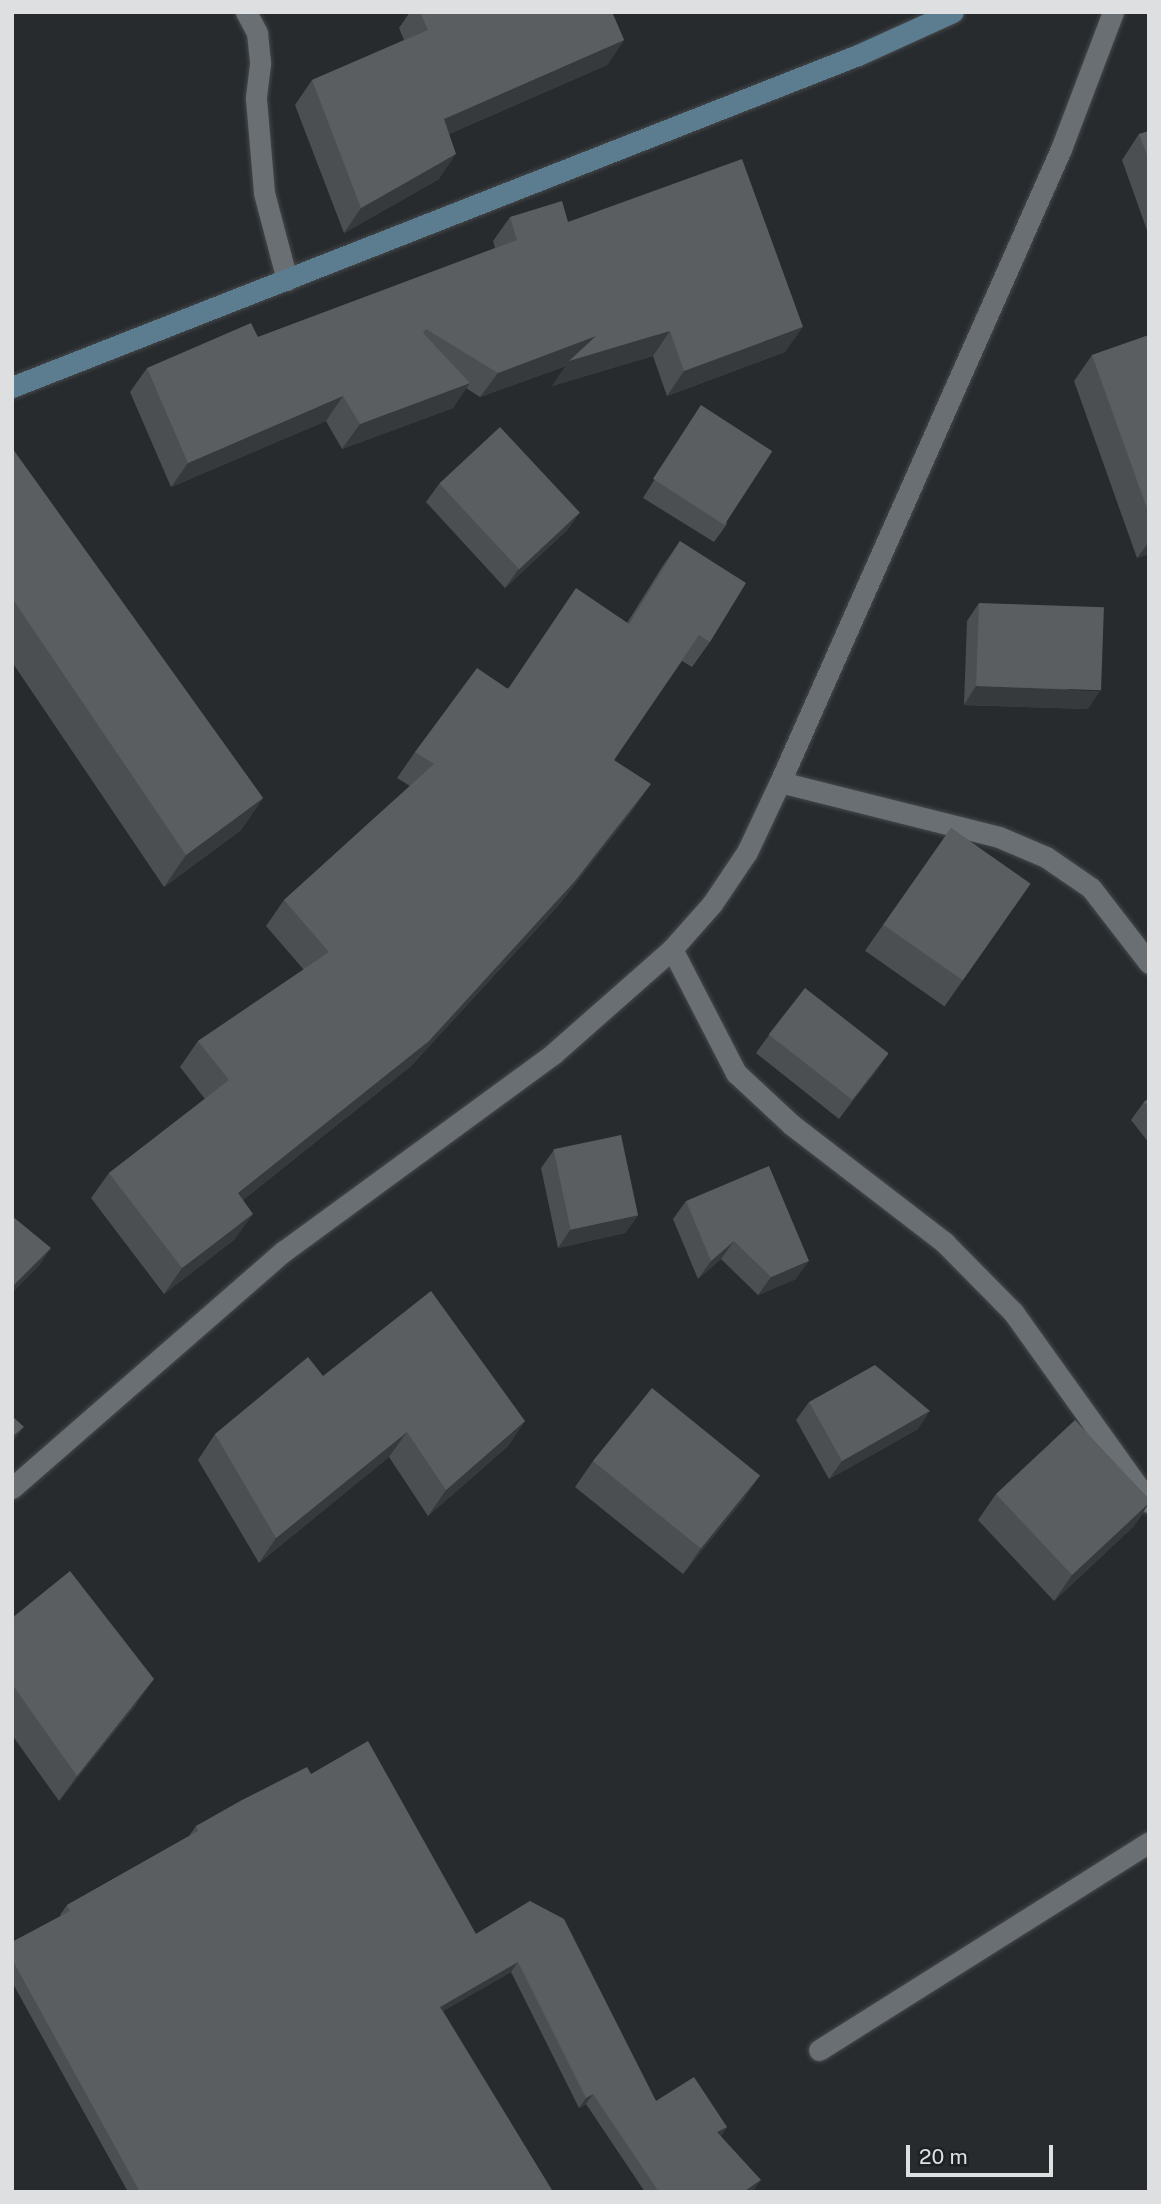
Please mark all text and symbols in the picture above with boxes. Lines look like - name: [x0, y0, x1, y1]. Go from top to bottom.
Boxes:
- scale bar: [909, 2130, 1056, 2174]
- text: 20 m: [919, 2144, 968, 2169]

